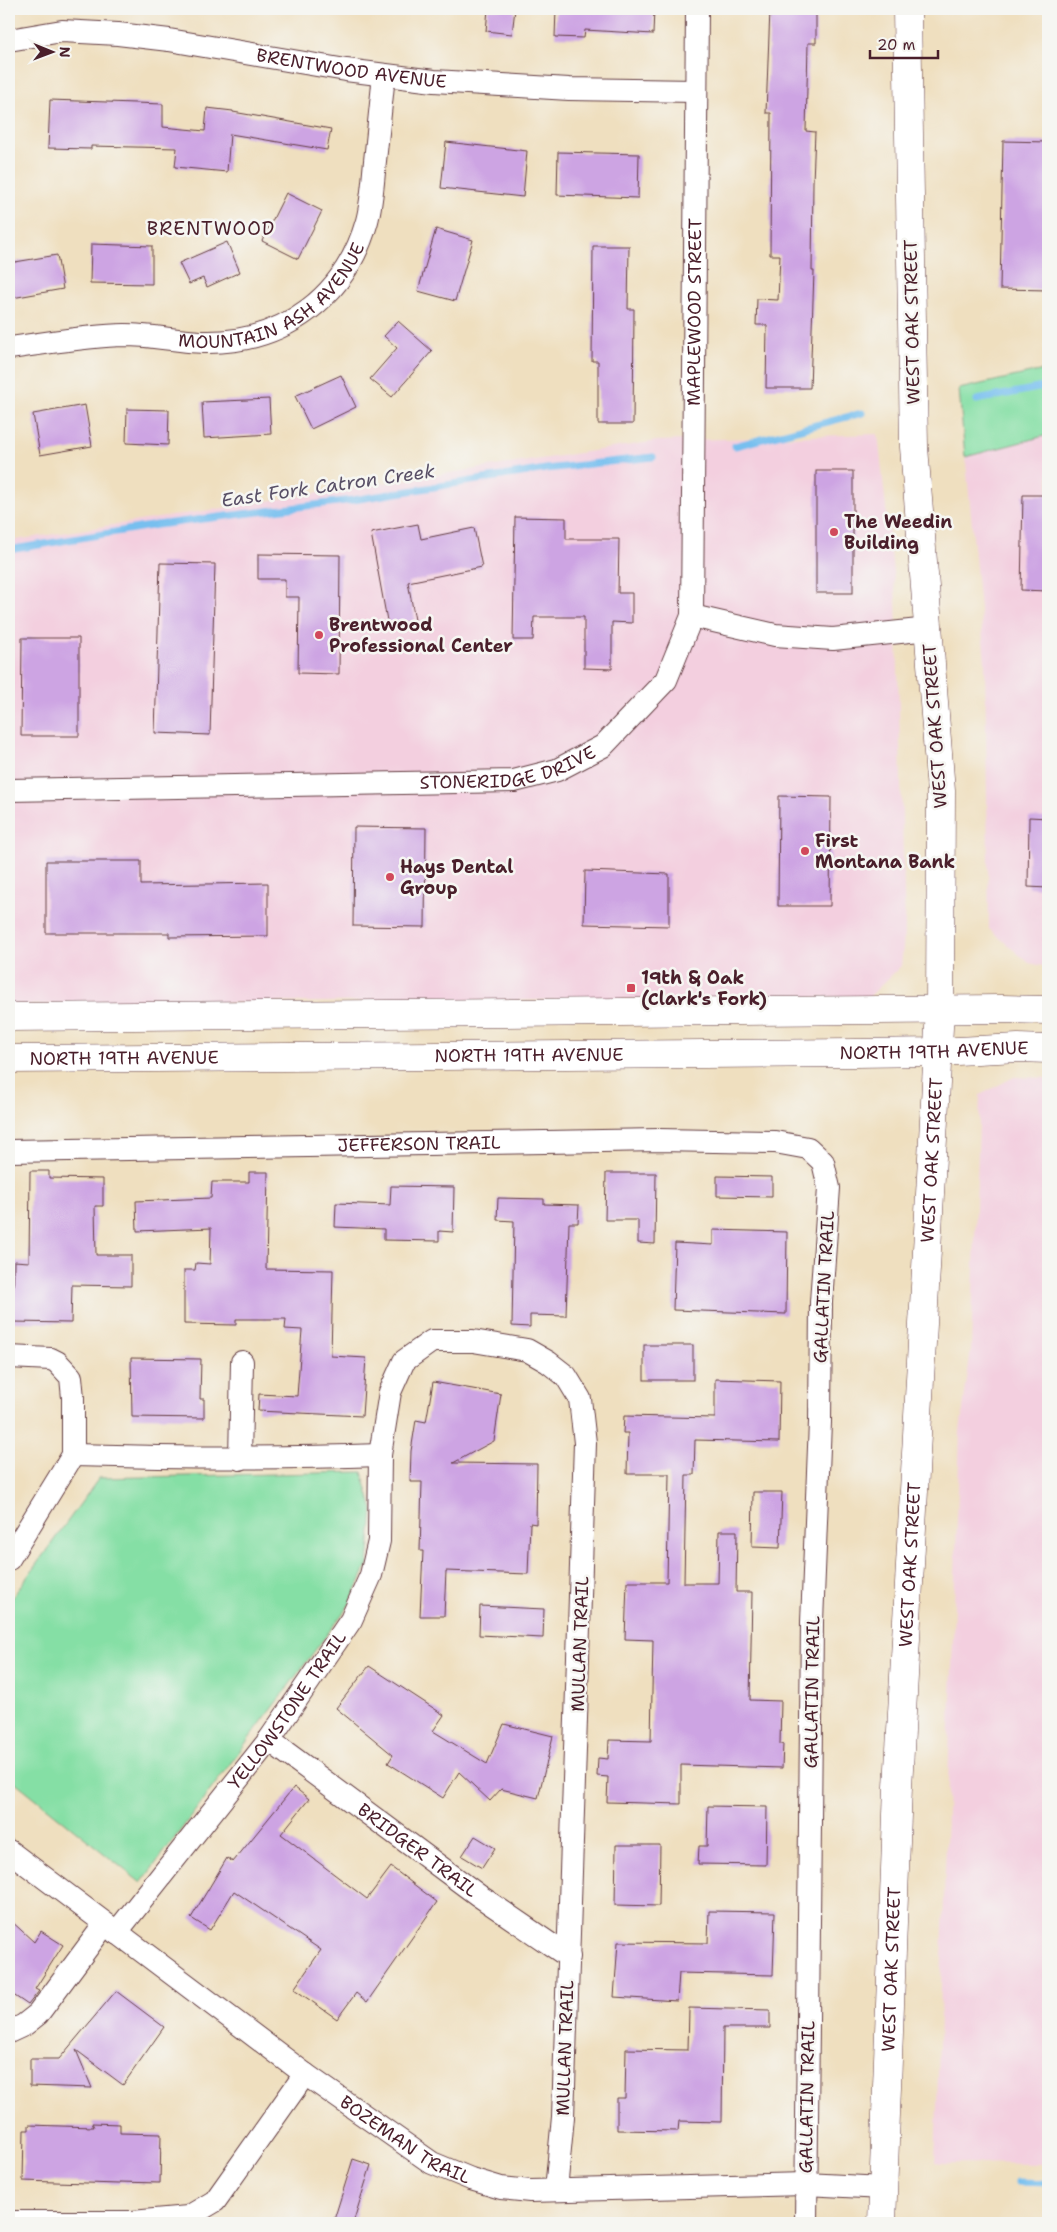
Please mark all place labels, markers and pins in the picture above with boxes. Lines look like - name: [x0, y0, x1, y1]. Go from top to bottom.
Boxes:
- place label: The Weedin Building: [844, 510, 952, 555]
- marker: The Weedin Building: [828, 526, 840, 538]
- place label: Brentwood Professional Center: [329, 613, 513, 658]
- marker: Brentwood Professional Center: [313, 629, 325, 641]
- place label: First Montana Bank: [815, 829, 955, 874]
- marker: First Montana Bank: [799, 845, 811, 857]
- place label: Hays Dental Group: [400, 855, 514, 900]
- marker: Hays Dental Group: [384, 871, 396, 883]
- place label: 19th & Oak (Clark's Fork): [641, 966, 767, 1011]
- marker: 19th & Oak (Clark's Fork): [625, 982, 637, 994]

